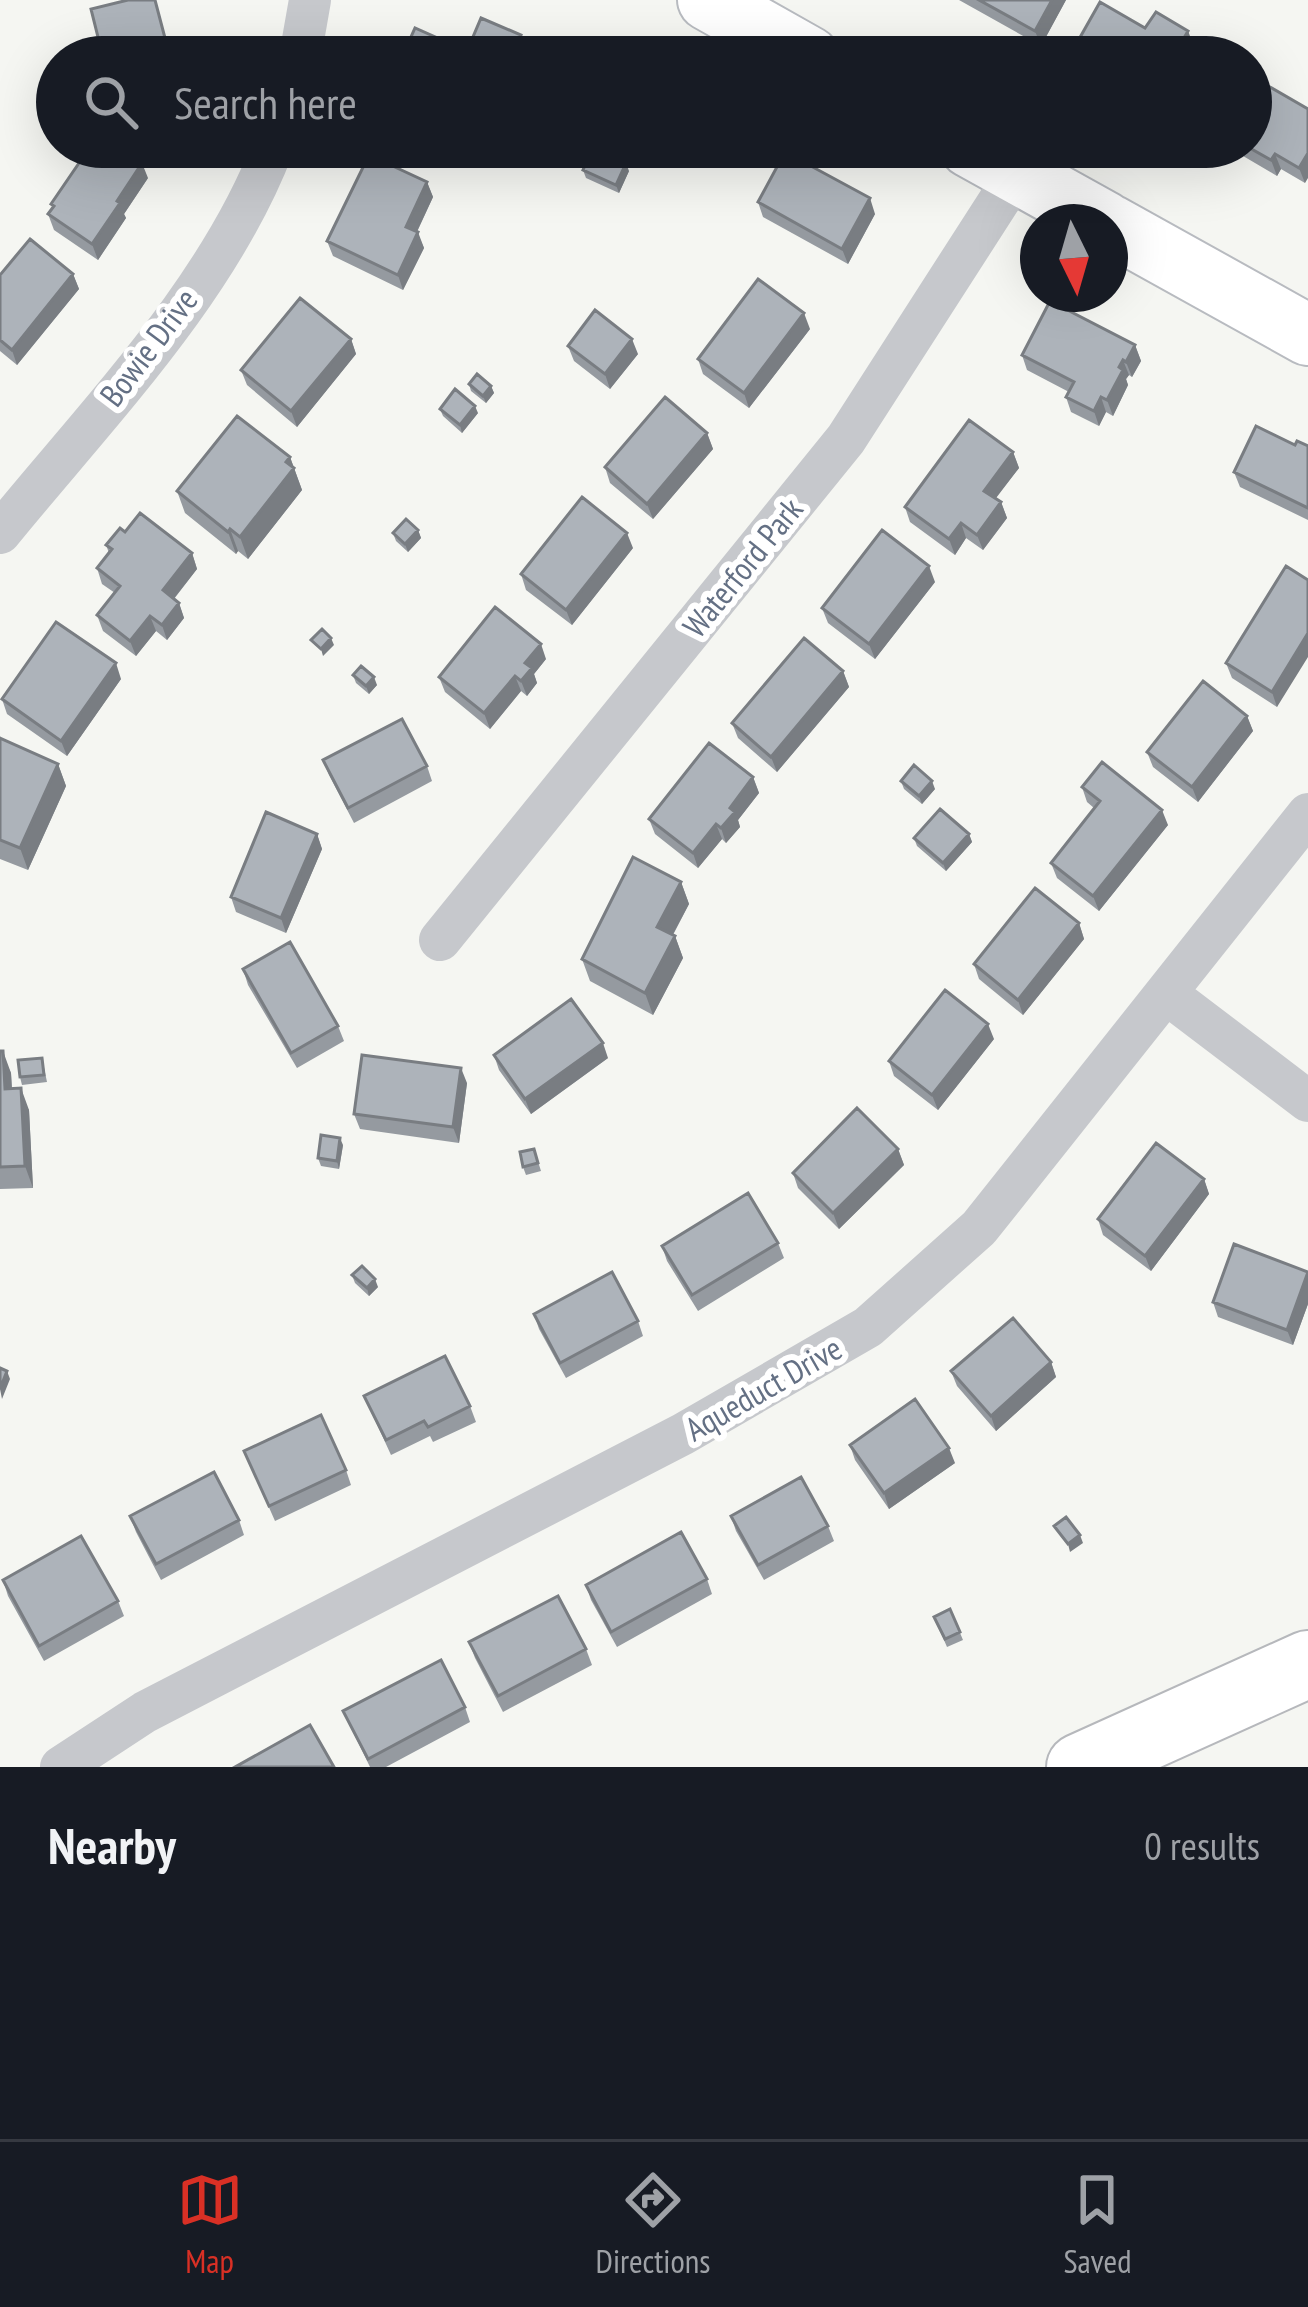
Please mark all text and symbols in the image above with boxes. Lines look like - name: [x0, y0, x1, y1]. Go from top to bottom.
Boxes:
- search box: [36, 36, 1272, 168]
- icon: search: [78, 69, 144, 135]
- text: Search here: [174, 73, 357, 131]
- north arrow: [1020, 204, 1128, 312]
- street label: Bowie Drive: [90, 279, 206, 415]
- street label: Waterford Park: [673, 488, 812, 646]
- street label: Aqueduct Drive: [677, 1326, 849, 1450]
- text: Nearby: [48, 1812, 176, 1878]
- text: 0 results: [1144, 1820, 1260, 1871]
- tab: Map: [177, 2167, 243, 2282]
- tab: Directions: [596, 2167, 710, 2282]
- tab: Saved: [1063, 2167, 1131, 2282]

